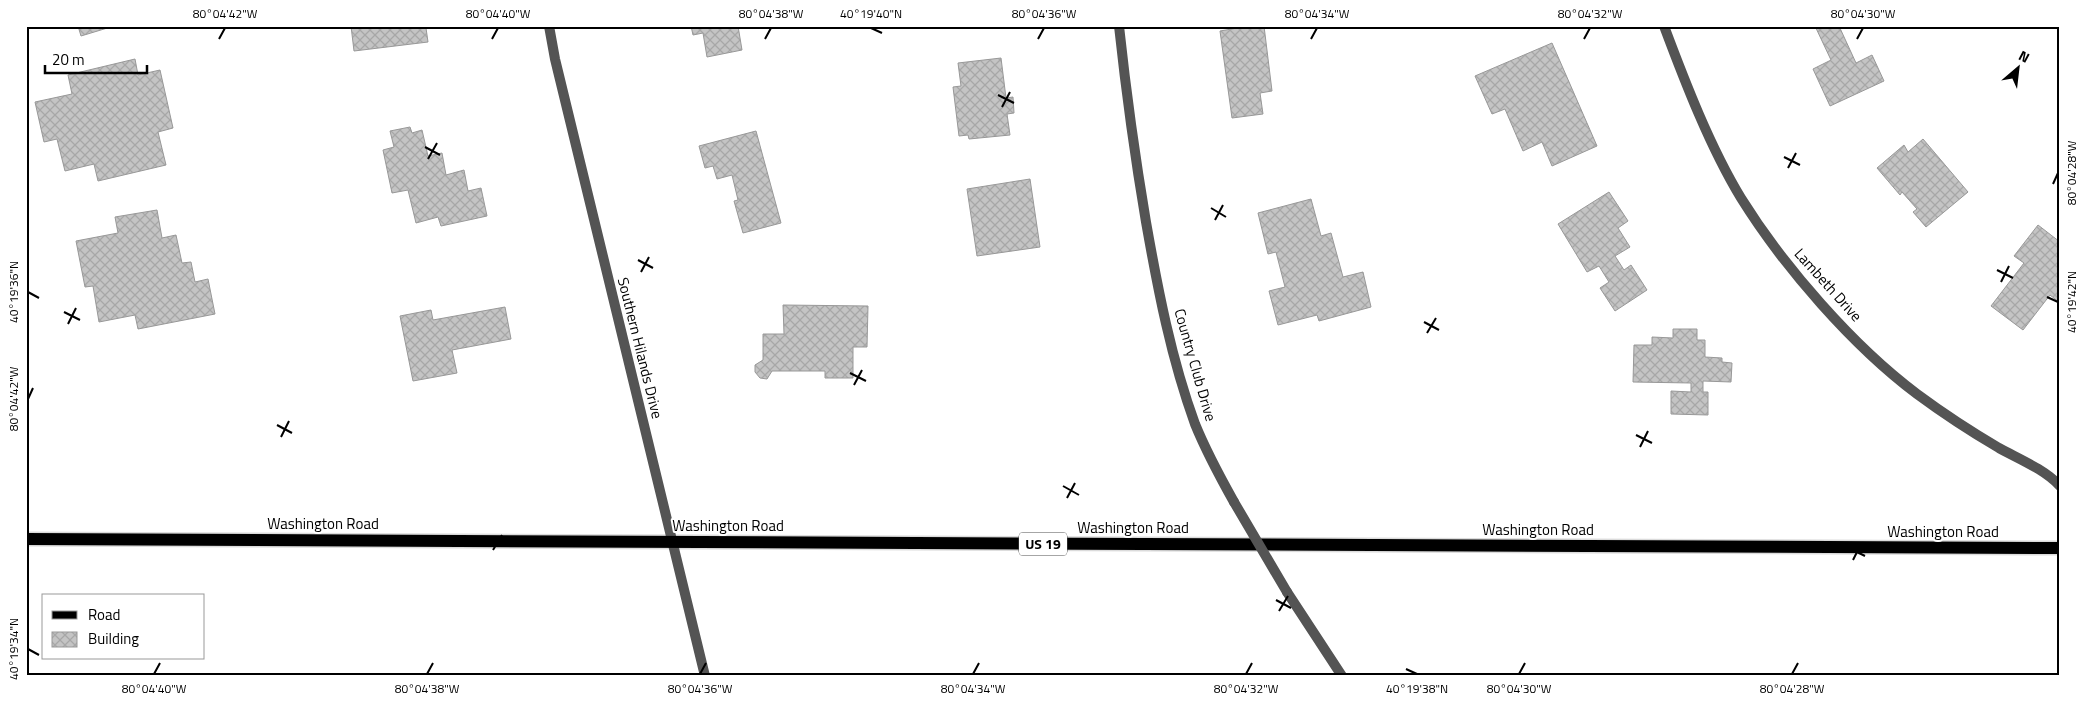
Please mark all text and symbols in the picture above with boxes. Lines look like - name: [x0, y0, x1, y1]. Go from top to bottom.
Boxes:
- text: 80°04'42"W: [193, 4, 258, 23]
- text: 80°04'40"W: [466, 4, 531, 23]
- text: 80°04'38"W: [739, 4, 804, 23]
- text: 40°19'40"N: [840, 4, 902, 23]
- text: 80°04'36"W: [1012, 4, 1077, 23]
- text: 80°04'34"W: [1285, 4, 1350, 23]
- text: 80°04'32"W: [1558, 4, 1623, 23]
- text: 80°04'30"W: [1831, 4, 1896, 23]
- scale bar: [45, 42, 148, 74]
- north arrow: [1994, 42, 2044, 92]
- text: N: [2015, 45, 2034, 68]
- text: 20 m: [52, 48, 85, 71]
- text: 80°04'28"W: [2062, 140, 2081, 205]
- street label: Lambeth Drive: [1789, 243, 1868, 327]
- text: 40°19'36"N: [4, 261, 23, 323]
- text: 40°19'42"N: [2062, 271, 2081, 333]
- street label: Southern Hilands Drive: [612, 275, 669, 421]
- street label: Country Club Drive: [1168, 306, 1223, 424]
- text: 80°04'42"W: [4, 366, 23, 431]
- street label: Washington Road: [267, 512, 379, 535]
- street label: Washington Road: [672, 514, 784, 537]
- street label: Washington Road: [1077, 516, 1189, 539]
- street label: Washington Road: [1482, 518, 1594, 541]
- street label: Washington Road: [1887, 520, 1999, 543]
- road number: US 19: [1019, 532, 1067, 556]
- legend: [42, 594, 205, 660]
- text: Road: [88, 603, 120, 626]
- text: 40°19'34"N: [4, 618, 23, 680]
- text: Building: [88, 627, 139, 650]
- text: 80°04'40"W: [122, 679, 187, 698]
- text: 80°04'38"W: [395, 679, 460, 698]
- text: 80°04'36"W: [668, 679, 733, 698]
- text: 80°04'34"W: [941, 679, 1006, 698]
- text: 80°04'32"W: [1214, 679, 1279, 698]
- text: 40°19'38"N: [1386, 679, 1448, 698]
- text: 80°04'30"W: [1487, 679, 1552, 698]
- text: 80°04'28"W: [1760, 679, 1825, 698]

